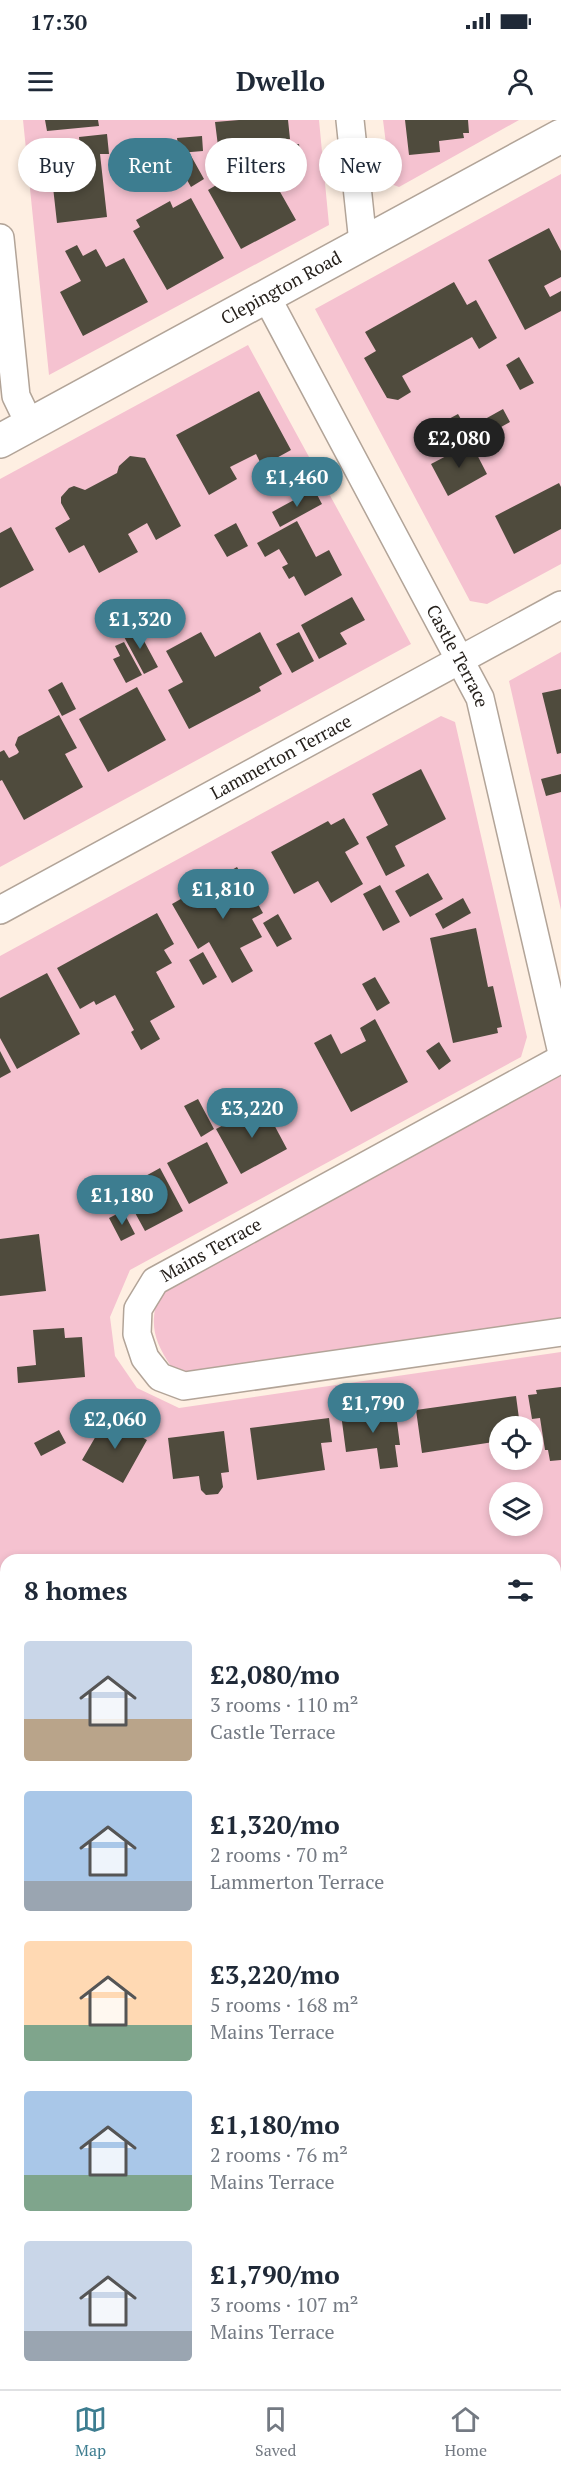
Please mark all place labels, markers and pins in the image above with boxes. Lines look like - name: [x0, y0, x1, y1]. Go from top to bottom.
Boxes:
- pin: £2,080: [410, 418, 508, 469]
- pin: £1,460: [248, 457, 346, 508]
- pin: £1,320: [91, 599, 189, 650]
- pin: £1,810: [174, 869, 272, 920]
- pin: £3,220: [203, 1088, 301, 1139]
- pin: £1,180: [73, 1175, 171, 1226]
- pin: £1,790: [324, 1383, 422, 1434]
- pin: £2,060: [66, 1399, 164, 1450]

